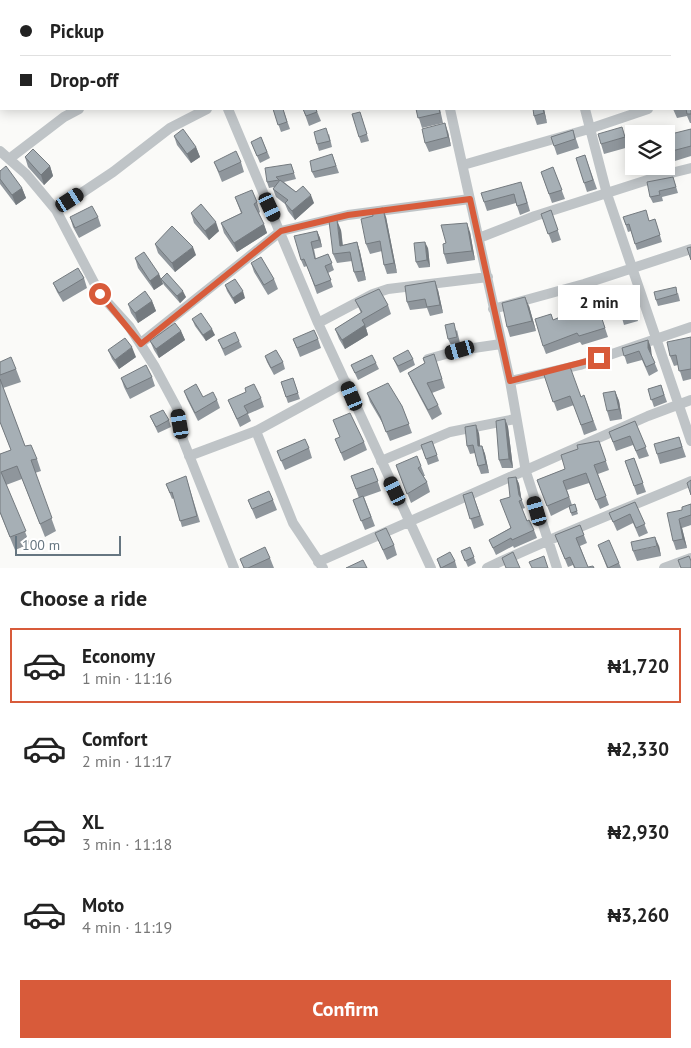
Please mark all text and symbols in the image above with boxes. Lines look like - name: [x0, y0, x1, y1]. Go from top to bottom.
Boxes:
- text: Pickup: [50, 19, 104, 43]
- text: Drop-off: [50, 68, 118, 92]
- map controls: [625, 125, 675, 175]
- button: layers: [625, 125, 675, 175]
- car: [53, 186, 86, 214]
- car: [256, 190, 283, 224]
- route start: [89, 283, 111, 305]
- callout: 2 min: [558, 286, 640, 320]
- text: 2 min: [579, 292, 619, 312]
- car: [443, 339, 476, 361]
- route end: [588, 347, 610, 369]
- car: [339, 379, 364, 413]
- car: [170, 408, 189, 440]
- car: [381, 474, 408, 508]
- car: [525, 495, 548, 527]
- scale bar: [15, 533, 121, 556]
- text: 100 m: [22, 536, 60, 554]
- text: Choose a ride: [20, 584, 147, 612]
- icon: car: [22, 643, 67, 688]
- text: Economy: [82, 644, 155, 668]
- text: ₦1,720: [607, 654, 669, 678]
- text: 1 min · 11:16: [82, 668, 172, 688]
- icon: car: [22, 726, 67, 771]
- text: Comfort: [82, 727, 148, 751]
- text: ₦2,330: [607, 737, 669, 761]
- text: 2 min · 11:17: [82, 751, 172, 771]
- icon: car: [22, 809, 67, 854]
- text: XL: [82, 810, 104, 834]
- text: ₦2,930: [607, 820, 669, 844]
- text: 3 min · 11:18: [82, 834, 172, 854]
- icon: car: [22, 892, 67, 937]
- text: Moto: [82, 893, 124, 917]
- text: ₦3,260: [607, 903, 669, 927]
- text: 4 min · 11:19: [82, 917, 172, 937]
- button: Confirm: [20, 980, 671, 1038]

